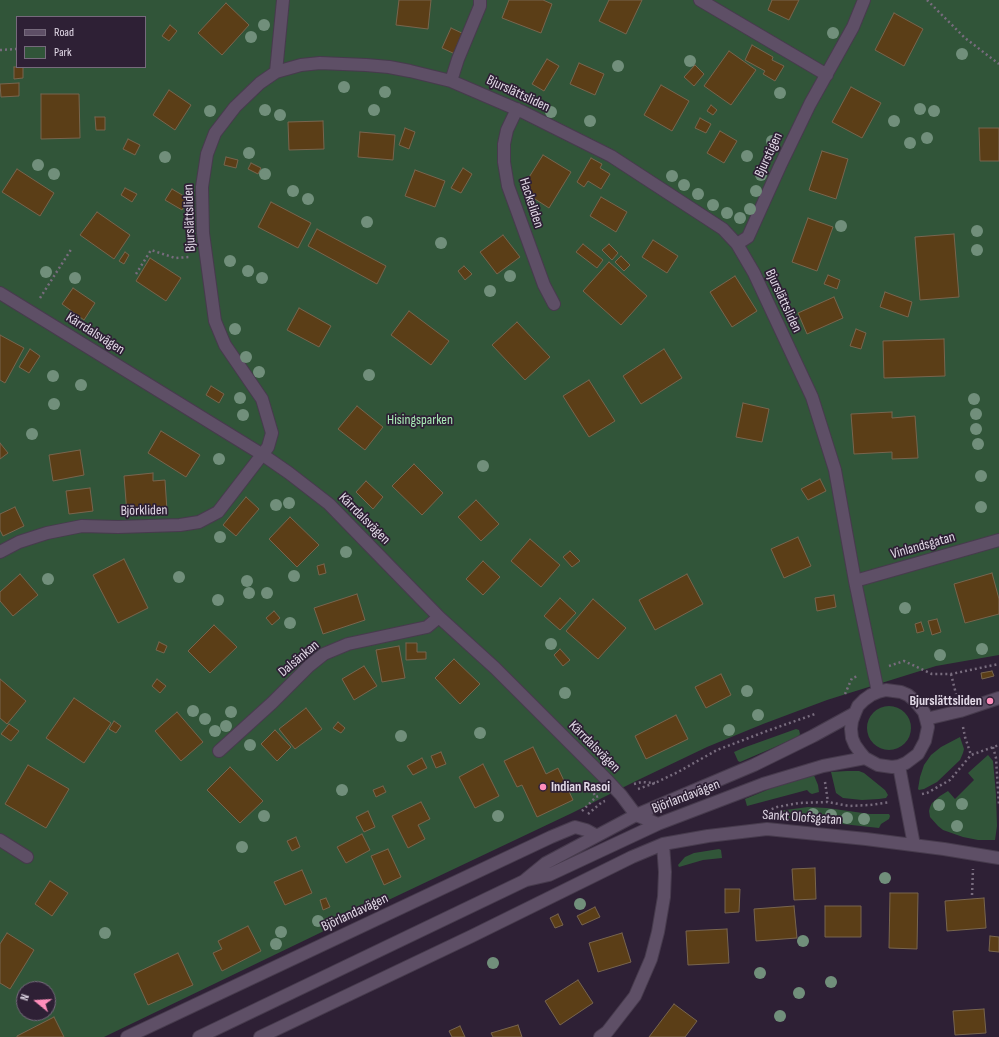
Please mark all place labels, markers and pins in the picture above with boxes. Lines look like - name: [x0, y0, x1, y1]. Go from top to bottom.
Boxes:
- place label: Bjurslättsliden: [909, 693, 982, 709]
- marker: Bjurslättsliden: [985, 696, 995, 706]
- place label: Indian Rasoi: [551, 779, 610, 795]
- marker: Indian Rasoi: [538, 782, 548, 792]

